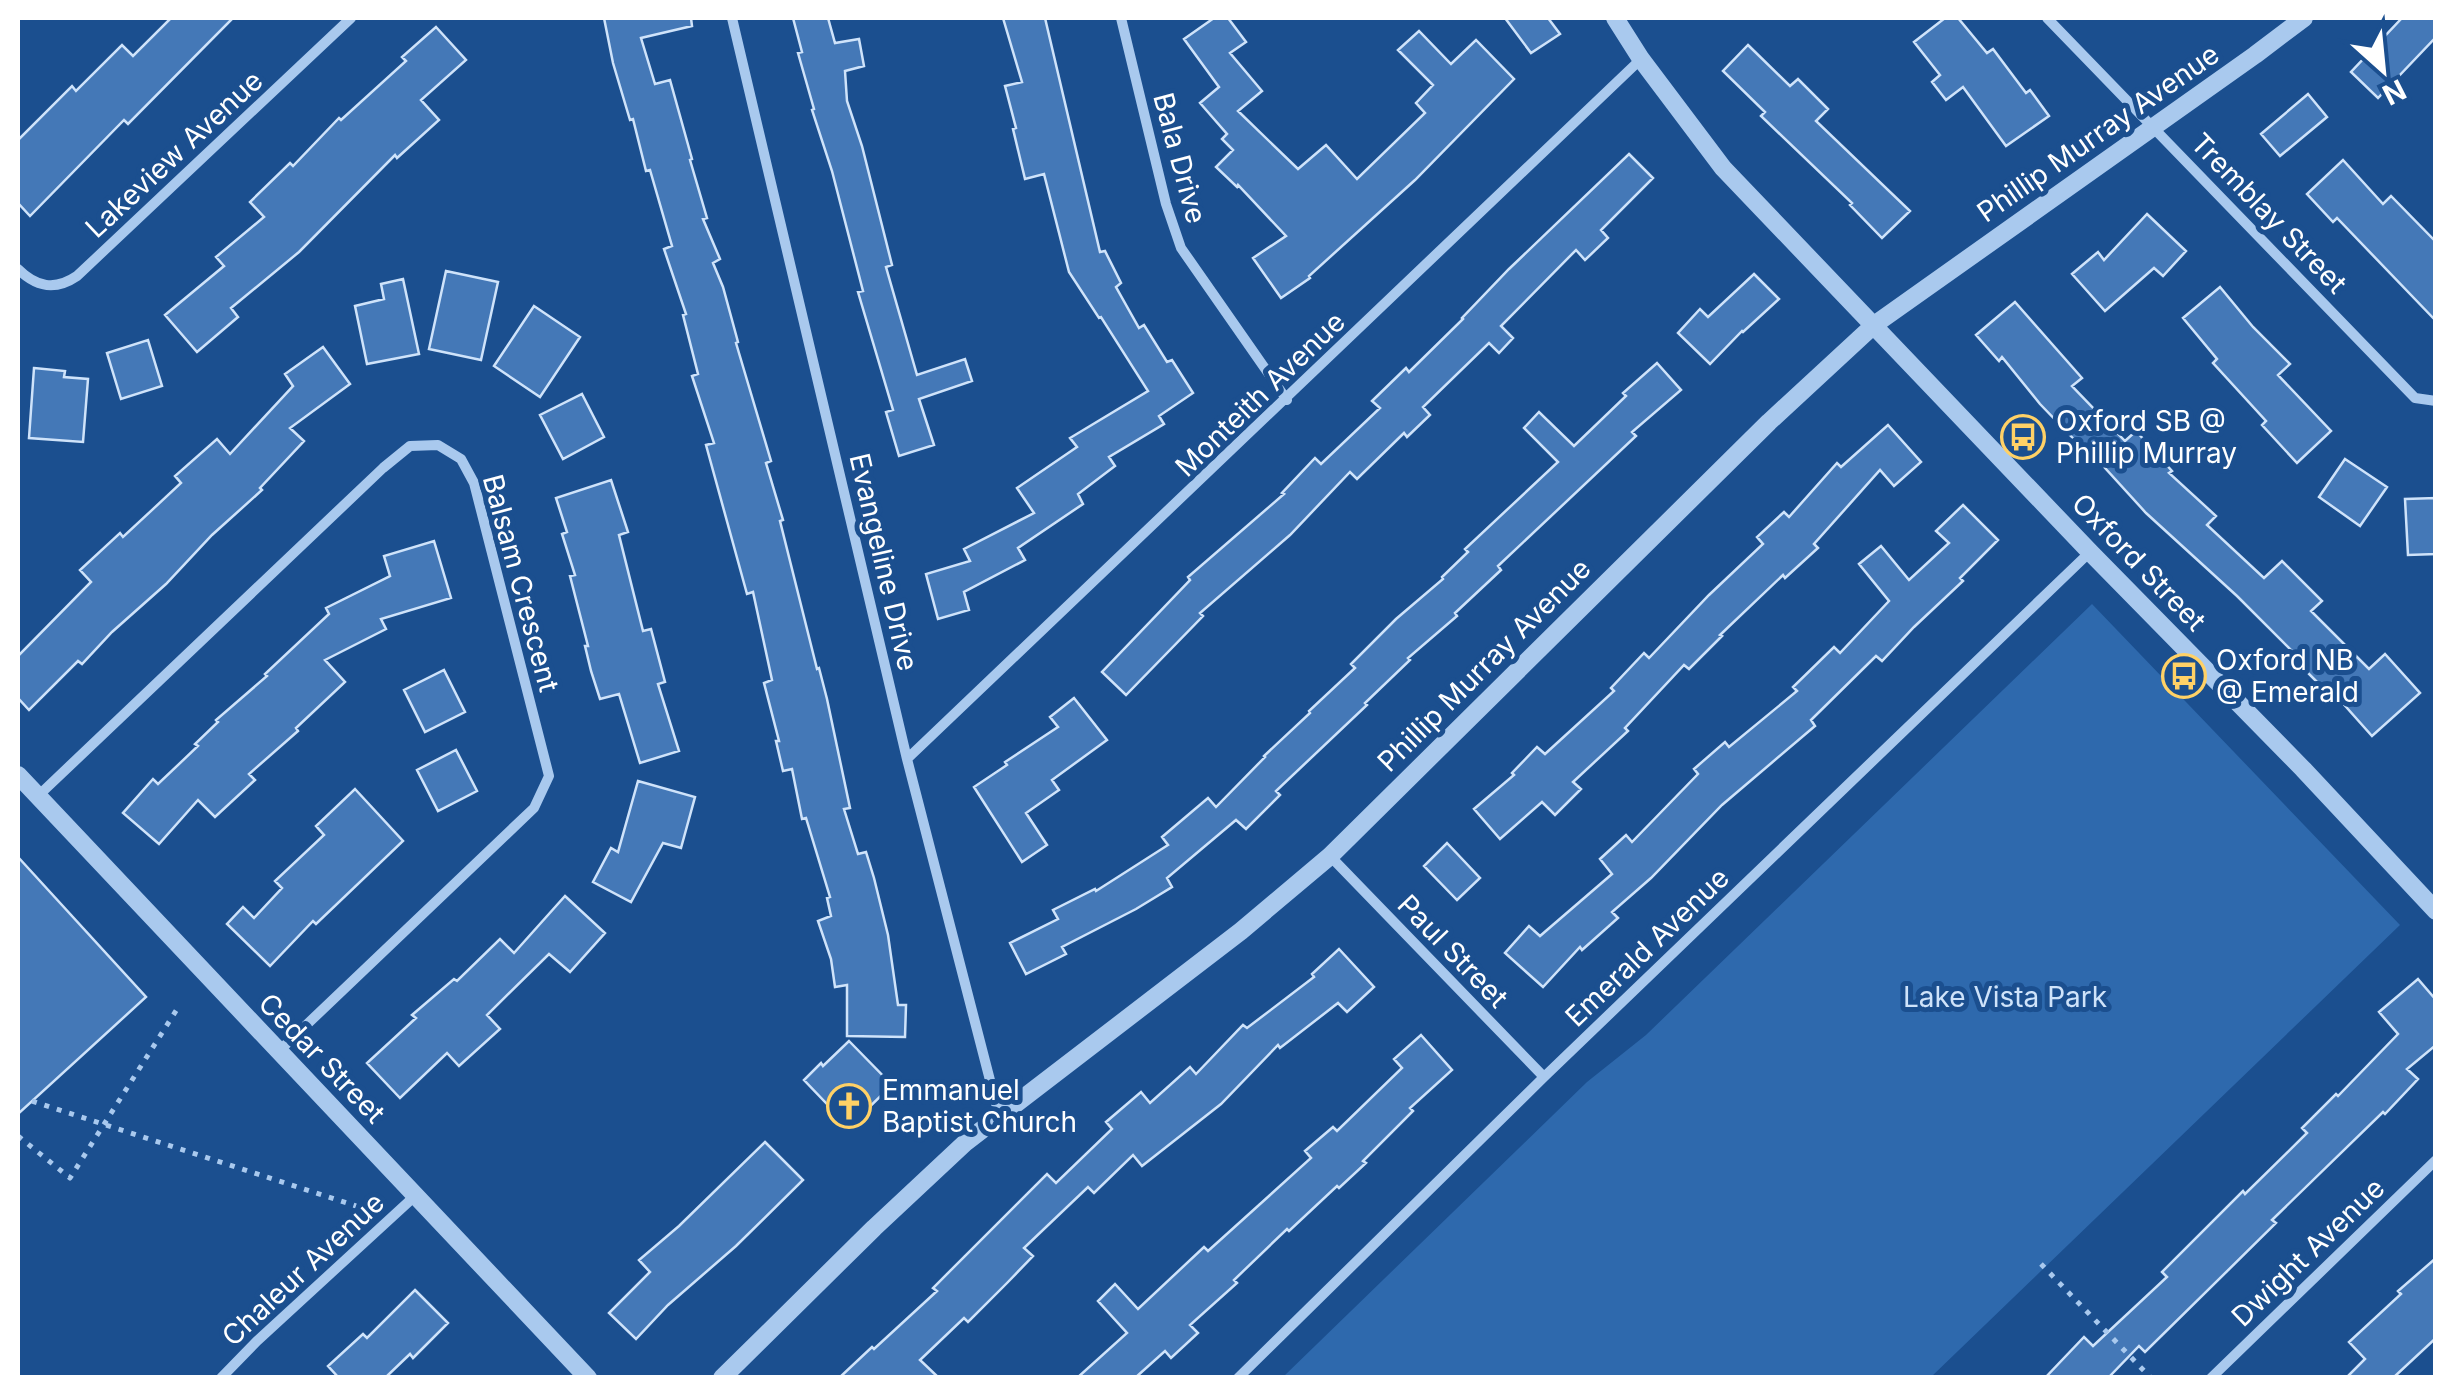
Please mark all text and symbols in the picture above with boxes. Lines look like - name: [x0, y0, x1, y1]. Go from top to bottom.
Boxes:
- north arrow: [2333, 20, 2433, 120]
- street label: Phillip Murray Avenue: [1971, 37, 2225, 229]
- street label: Lakeview Avenue: [78, 63, 270, 245]
- text: N: [2377, 72, 2412, 112]
- street label: Bala Drive: [1146, 89, 1214, 227]
- street label: Tremblay Street: [2184, 126, 2354, 300]
- street label: Monteith Avenue: [1168, 304, 1352, 484]
- place label: Oxford SB @ Phillip Murray: [2056, 404, 2237, 470]
- bus stop icon: Oxford SB @ Phillip Murray: [2000, 414, 2046, 460]
- street label: Evangeline Drive: [842, 450, 926, 674]
- street label: Balsam Crescent: [476, 471, 566, 695]
- street label: Oxford Street: [2065, 486, 2213, 638]
- street label: Phillip Murray Avenue: [1370, 551, 1598, 779]
- place label: Oxford NB @ Emerald: [2216, 643, 2359, 709]
- bus stop icon: Oxford NB @ Emerald: [2161, 653, 2207, 699]
- street label: Emerald Avenue: [1558, 860, 1736, 1034]
- street label: Paul Street: [1391, 887, 1515, 1015]
- park label: Lake Vista Park: [1903, 980, 2107, 1014]
- street label: Cedar Street: [252, 986, 392, 1130]
- place label: Emmanuel Baptist Church: [882, 1073, 1077, 1139]
- church icon: Emmanuel Baptist Church: [826, 1083, 872, 1129]
- street label: Dwight Avenue: [2225, 1171, 2391, 1333]
- street label: Chaleur Avenue: [215, 1185, 391, 1353]

